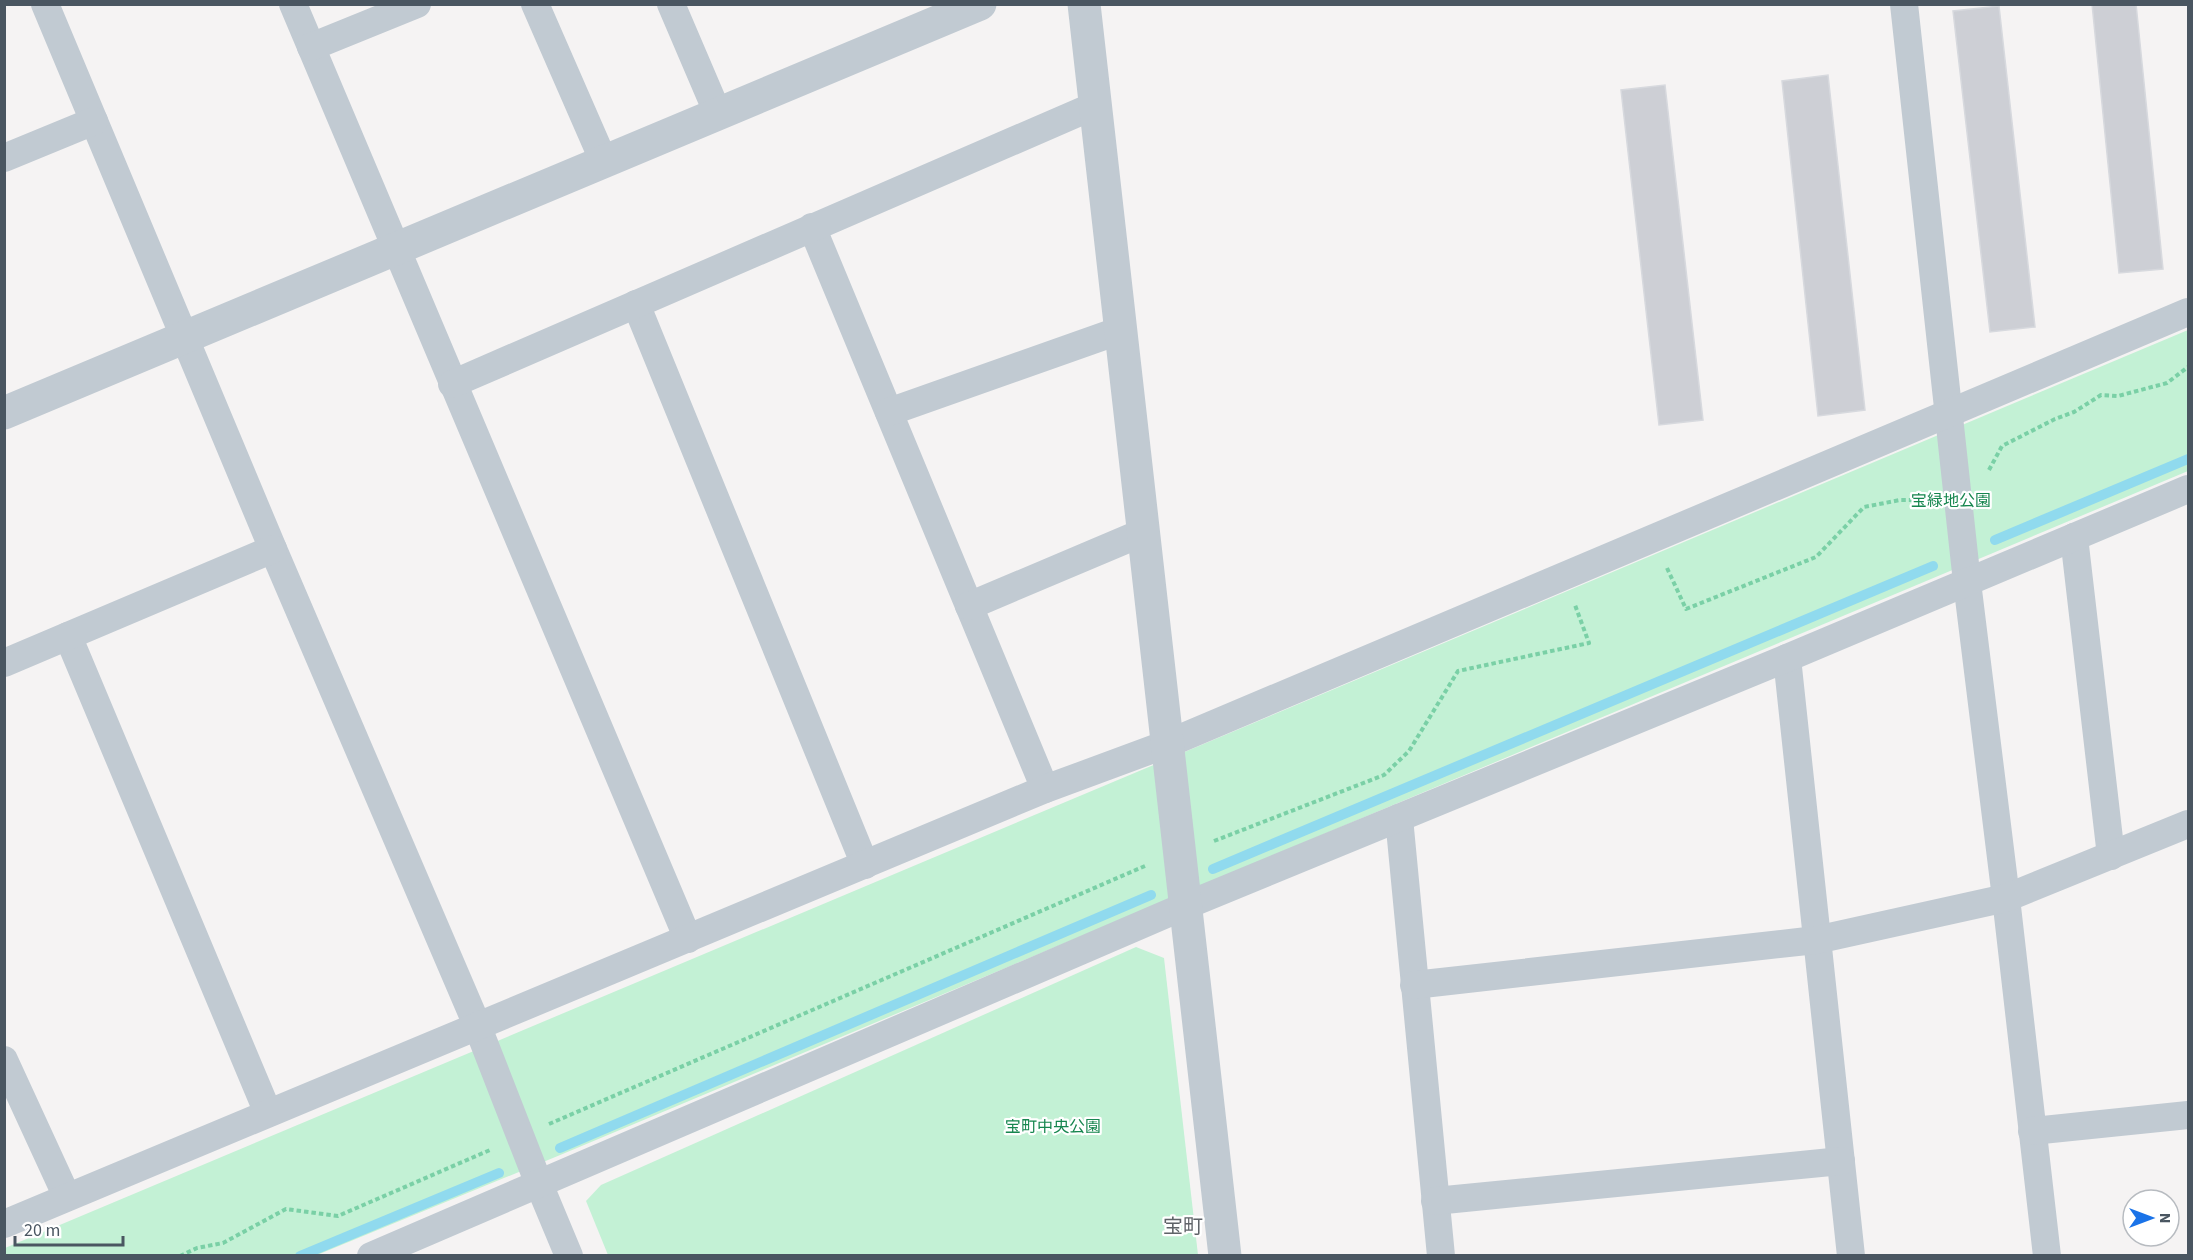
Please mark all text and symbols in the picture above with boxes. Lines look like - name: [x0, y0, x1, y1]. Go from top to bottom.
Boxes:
- park label: 宝緑地公園: [1911, 490, 1991, 512]
- park label: 宝町中央公園: [1005, 1116, 1101, 1138]
- north arrow: [2121, 1188, 2181, 1248]
- scale bar: [15, 1209, 123, 1247]
- district label: 宝町: [1163, 1213, 1203, 1241]
- text: N: [2154, 1213, 2176, 1223]
- text: 20 m: [24, 1218, 60, 1243]

